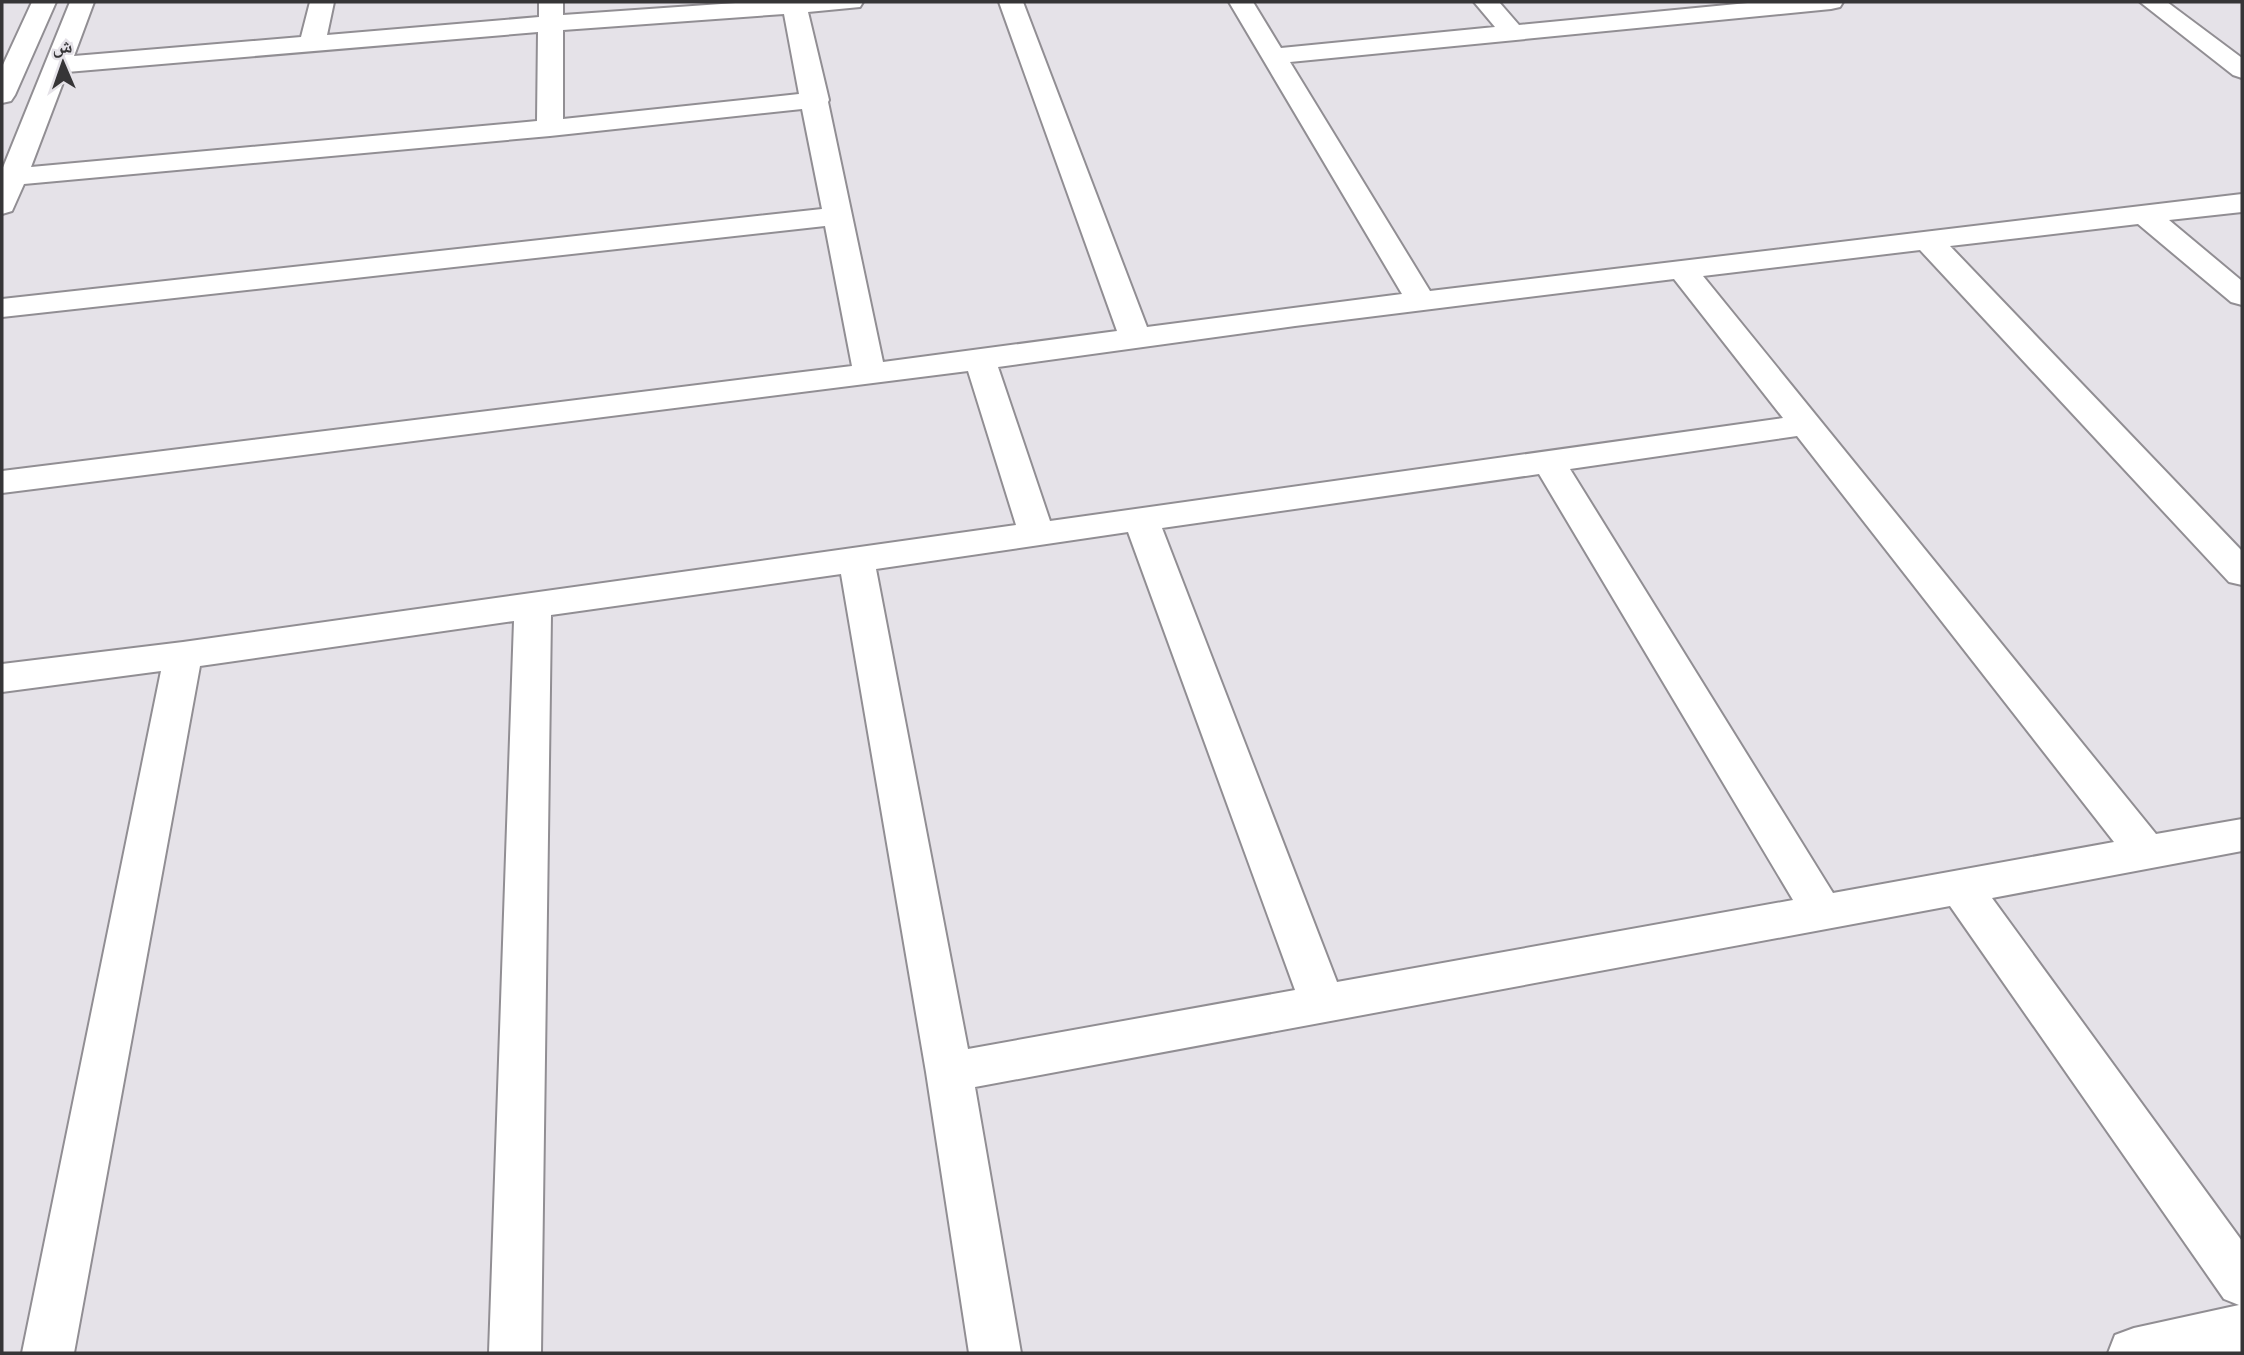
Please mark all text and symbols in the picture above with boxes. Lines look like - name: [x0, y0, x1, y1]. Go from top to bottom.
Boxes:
- north arrow: [28, 28, 98, 98]
- text: ش: [52, 34, 73, 58]

